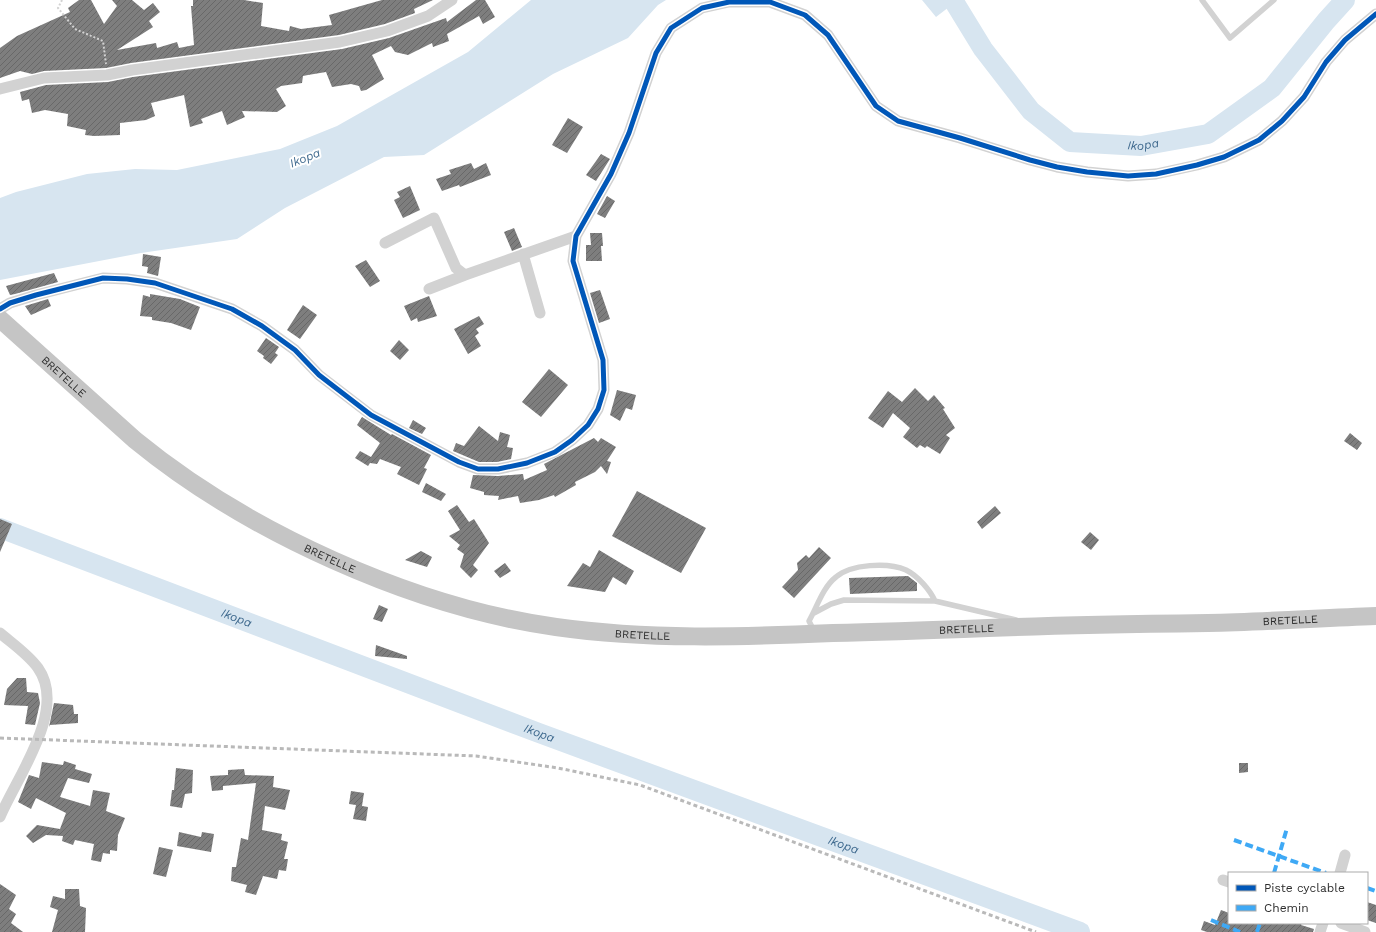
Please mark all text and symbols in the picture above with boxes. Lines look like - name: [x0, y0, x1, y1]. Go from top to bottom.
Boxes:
- water label: Ikopa: [1127, 136, 1161, 153]
- water label: Ikopa: [288, 145, 323, 170]
- street label: BRETELLE: [39, 353, 89, 400]
- street label: BRETELLE: [302, 541, 358, 576]
- water label: Ikopa: [219, 606, 254, 630]
- street label: BRETELLE: [1262, 612, 1318, 628]
- street label: BRETELLE: [939, 621, 994, 636]
- street label: BRETELLE: [614, 627, 670, 642]
- water label: Ikopa: [522, 721, 557, 745]
- water label: Ikopa: [826, 833, 861, 857]
- legend: [1228, 872, 1368, 924]
- text: Piste cyclable: [1264, 881, 1345, 895]
- text: Chemin: [1264, 901, 1309, 915]

